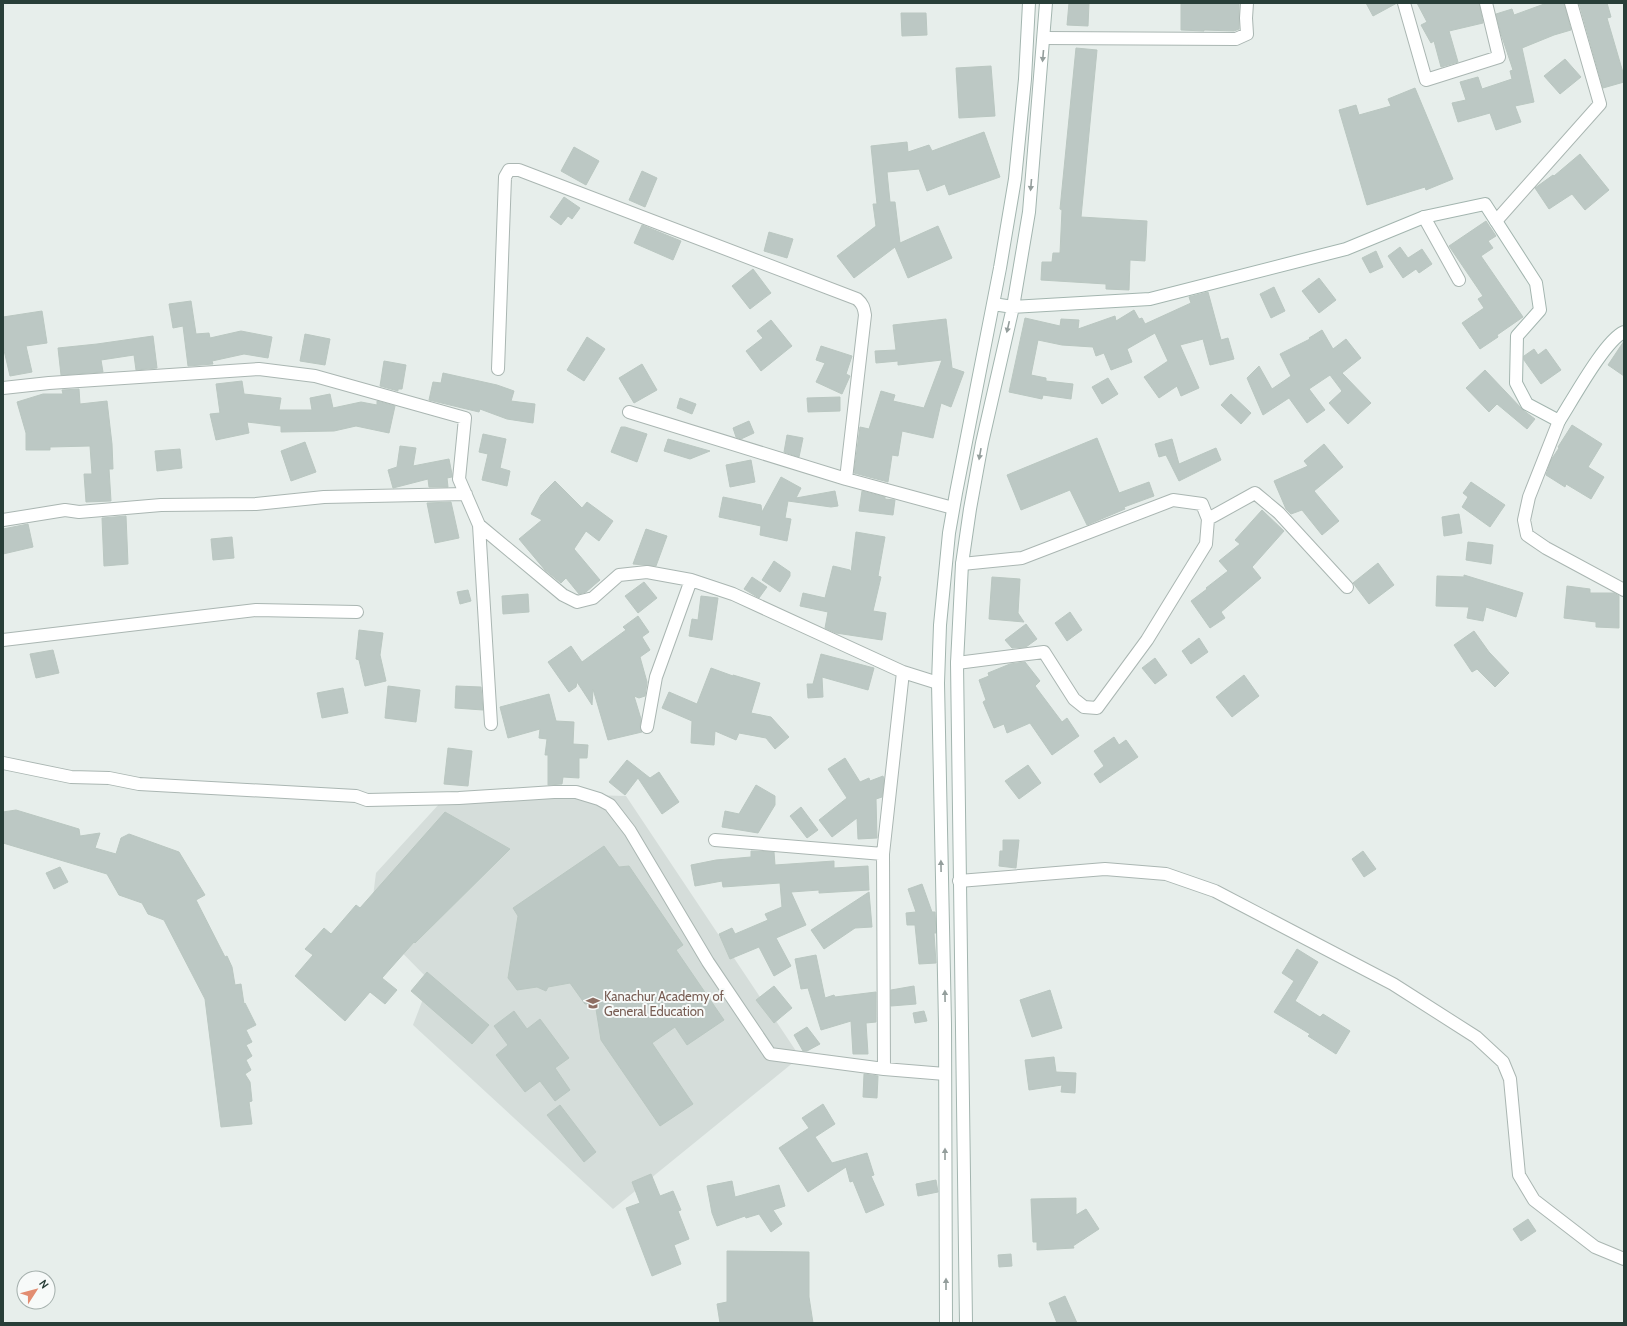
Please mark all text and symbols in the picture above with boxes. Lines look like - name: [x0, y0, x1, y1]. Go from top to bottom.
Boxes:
- one-way arrow: [1039, 50, 1046, 62]
- one-way arrow: [1028, 179, 1035, 191]
- one-way arrow: [1005, 322, 1011, 334]
- one-way arrow: [977, 448, 983, 460]
- one-way arrow: [938, 860, 945, 872]
- place label: Kanachur Academy of General Education: [604, 988, 725, 1019]
- one-way arrow: [941, 990, 948, 1002]
- school or university icon: Kanachur Academy of General Education: [585, 995, 601, 1011]
- one-way arrow: [942, 1147, 948, 1160]
- north arrow: [16, 1270, 56, 1310]
- text: N: [36, 1277, 52, 1291]
- one-way arrow: [943, 1277, 949, 1290]

